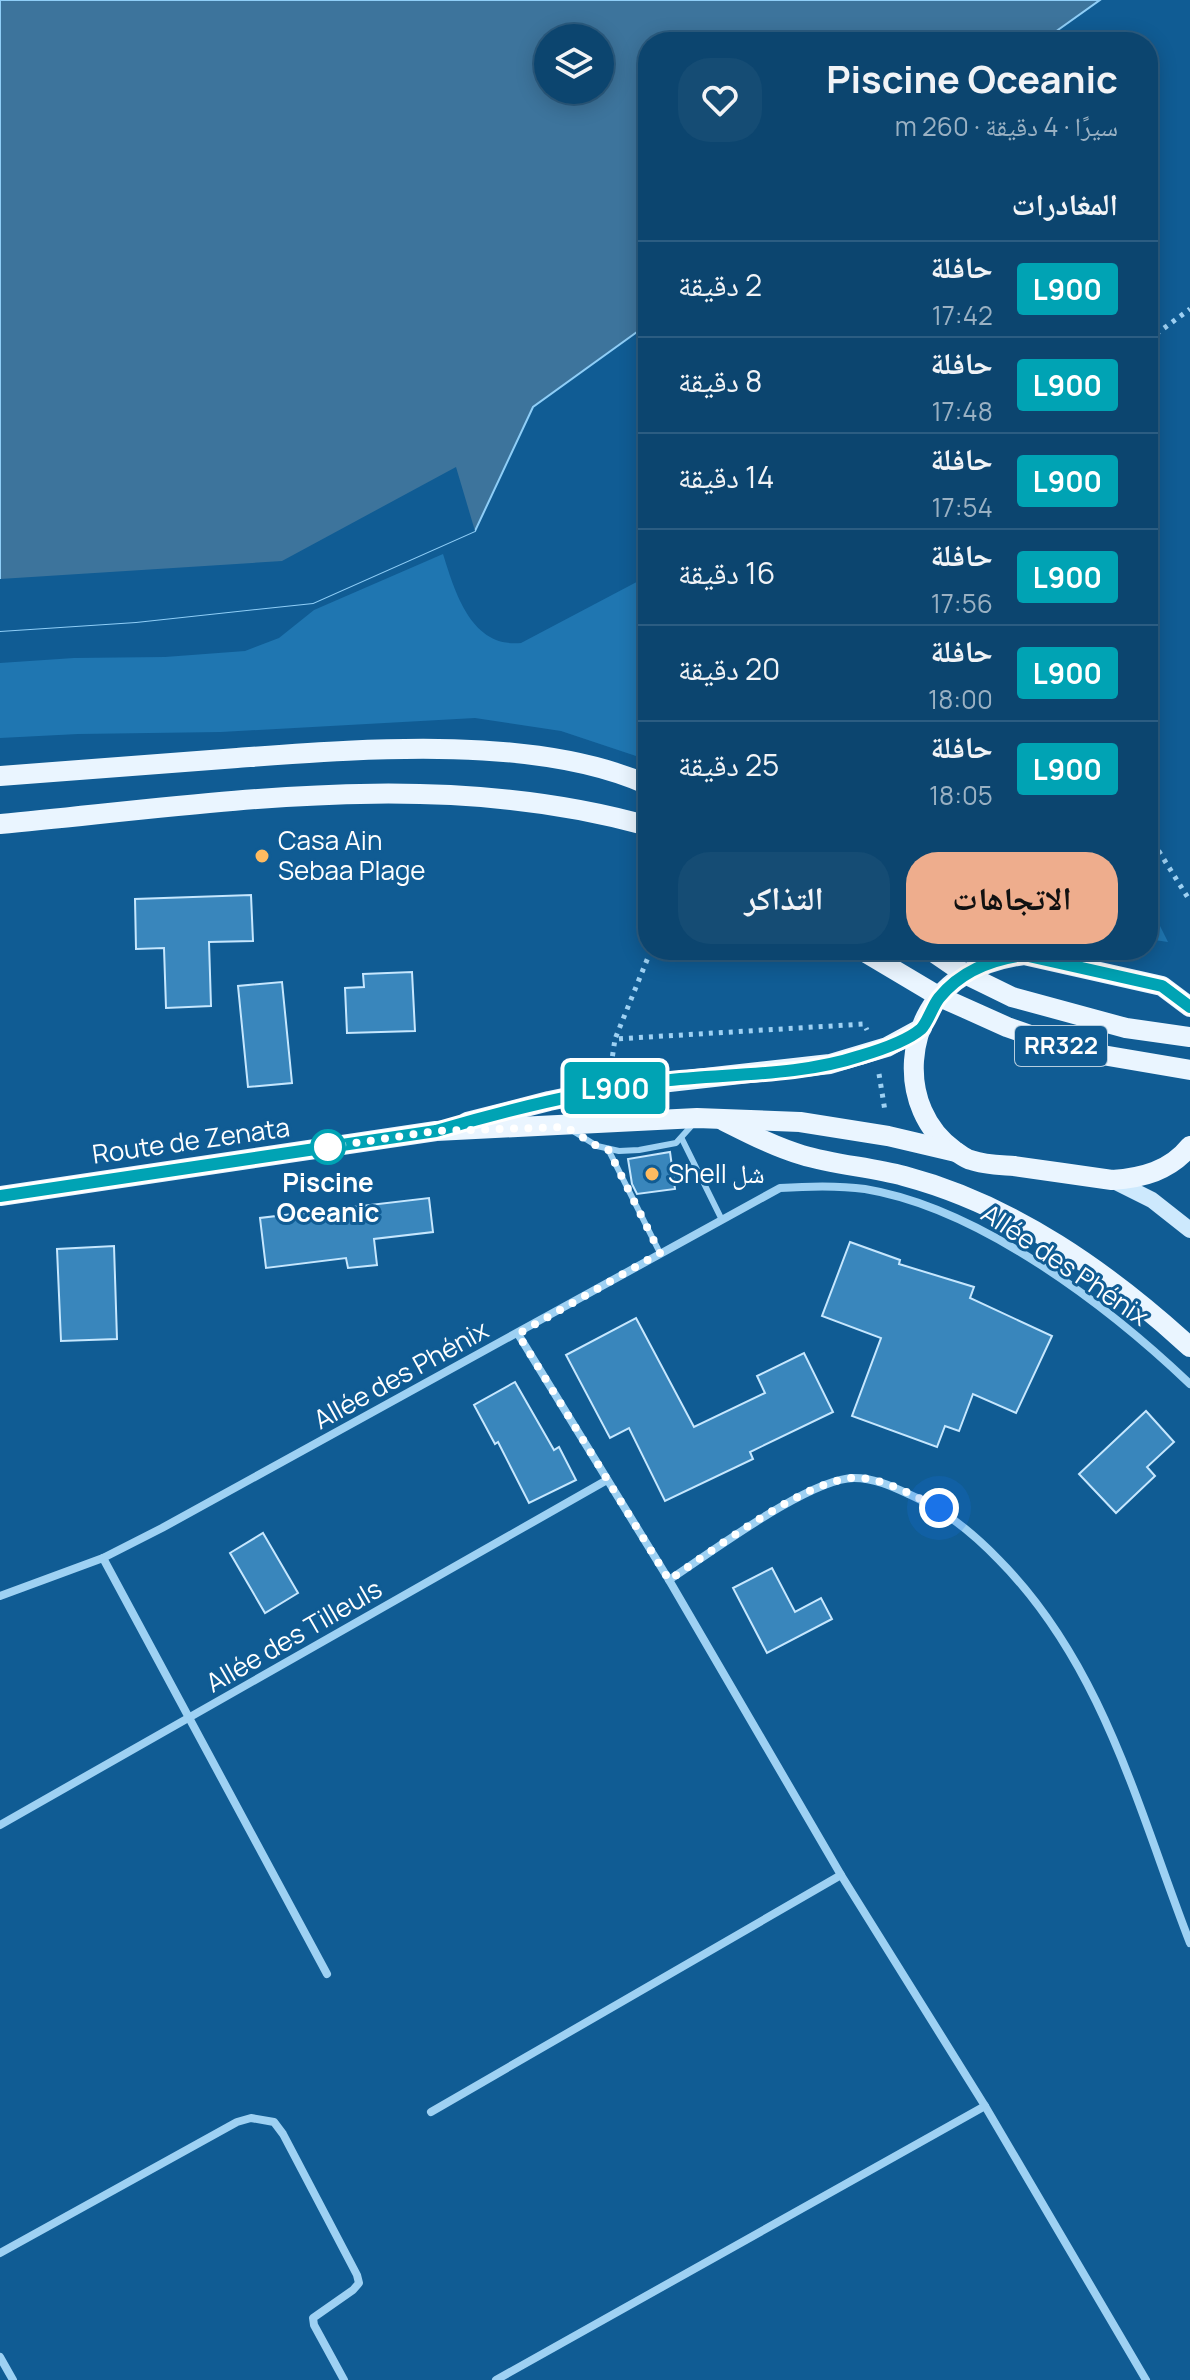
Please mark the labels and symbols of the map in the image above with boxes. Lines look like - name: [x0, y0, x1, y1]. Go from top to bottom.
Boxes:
- place label: Casa Ain Sebaa Plage: [278, 822, 426, 888]
- marker: Casa Ain Sebaa Plage: [253, 847, 271, 865]
- road number: RR322: [1015, 1026, 1107, 1066]
- line badge: L900: [559, 1062, 671, 1114]
- street label: Route de Zenata: [90, 1108, 292, 1172]
- marker: Piscine Oceanic: [311, 1130, 345, 1164]
- place label: Shell شل: [668, 1155, 765, 1191]
- place label: Piscine Oceanic: [277, 1164, 380, 1230]
- marker: Shell شل: [643, 1165, 661, 1183]
- street label: Allée des Phénix: [975, 1195, 1157, 1334]
- street label: Allée des Phénix: [307, 1311, 495, 1437]
- your location: [919, 1488, 959, 1528]
- street label: Allée des Tilleuls: [199, 1570, 388, 1700]

